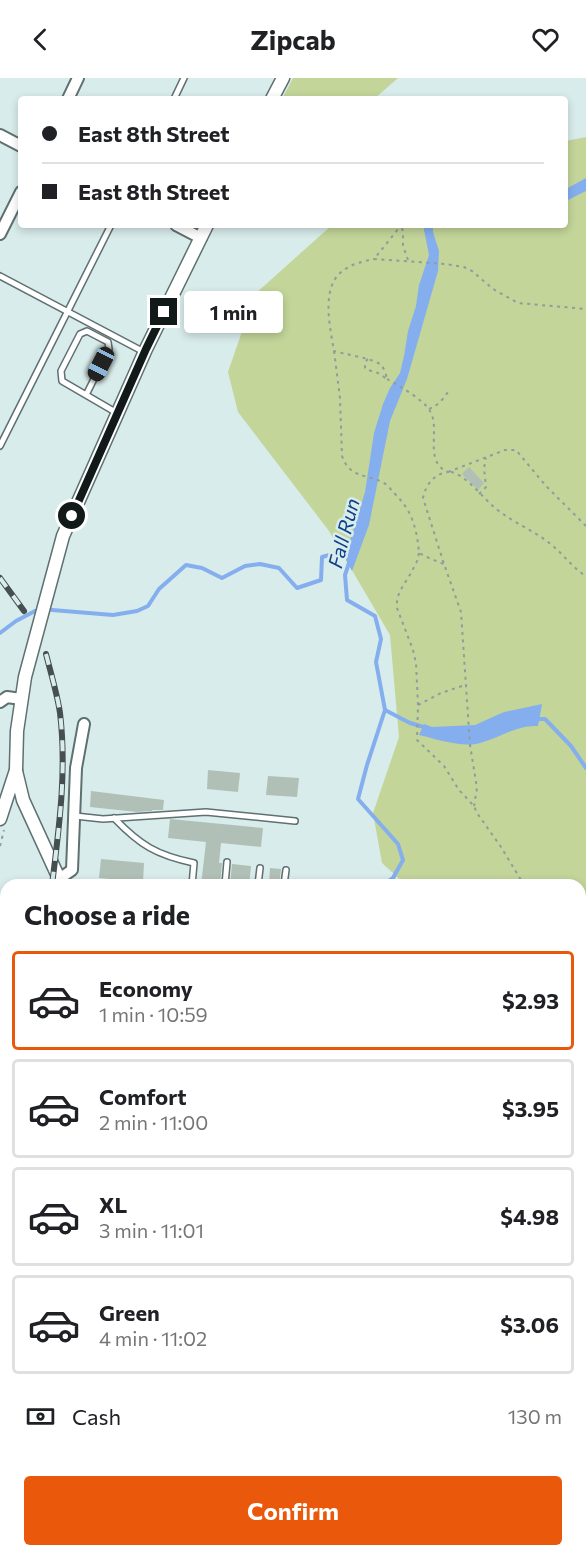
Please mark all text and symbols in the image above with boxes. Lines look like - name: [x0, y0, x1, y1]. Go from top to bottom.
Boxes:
- icon: back: [24, 23, 57, 56]
- text: Zipcab: [250, 23, 336, 56]
- icon: heart: [529, 23, 562, 56]
- text: East 8th Street: [78, 120, 230, 147]
- text: East 8th Street: [78, 178, 230, 205]
- callout: 1 min: [185, 291, 284, 333]
- route end: [150, 298, 177, 325]
- text: 1 min: [210, 300, 257, 324]
- car: [85, 344, 117, 384]
- water label: Fall Run: [322, 495, 364, 571]
- route start: [58, 502, 85, 529]
- text: Choose a ride: [24, 898, 190, 931]
- icon: car: [27, 974, 81, 1028]
- text: Economy: [99, 975, 193, 1002]
- text: $2.93: [502, 987, 559, 1014]
- text: 1 min · 10:59: [99, 1002, 208, 1026]
- icon: car: [27, 1082, 81, 1136]
- text: Comfort: [99, 1083, 187, 1110]
- text: $3.95: [502, 1095, 559, 1122]
- text: 2 min · 11:00: [99, 1110, 208, 1134]
- icon: car: [27, 1190, 81, 1244]
- text: XL: [99, 1191, 127, 1218]
- text: $4.98: [500, 1203, 559, 1230]
- text: 3 min · 11:01: [99, 1218, 204, 1242]
- icon: car: [27, 1298, 81, 1352]
- text: Green: [99, 1299, 160, 1326]
- text: $3.06: [500, 1311, 559, 1338]
- text: 4 min · 11:02: [99, 1326, 207, 1350]
- icon: cash: [24, 1400, 57, 1433]
- text: Cash: [72, 1403, 121, 1430]
- text: 130 m: [508, 1404, 562, 1428]
- button: Confirm: [24, 1476, 562, 1545]

